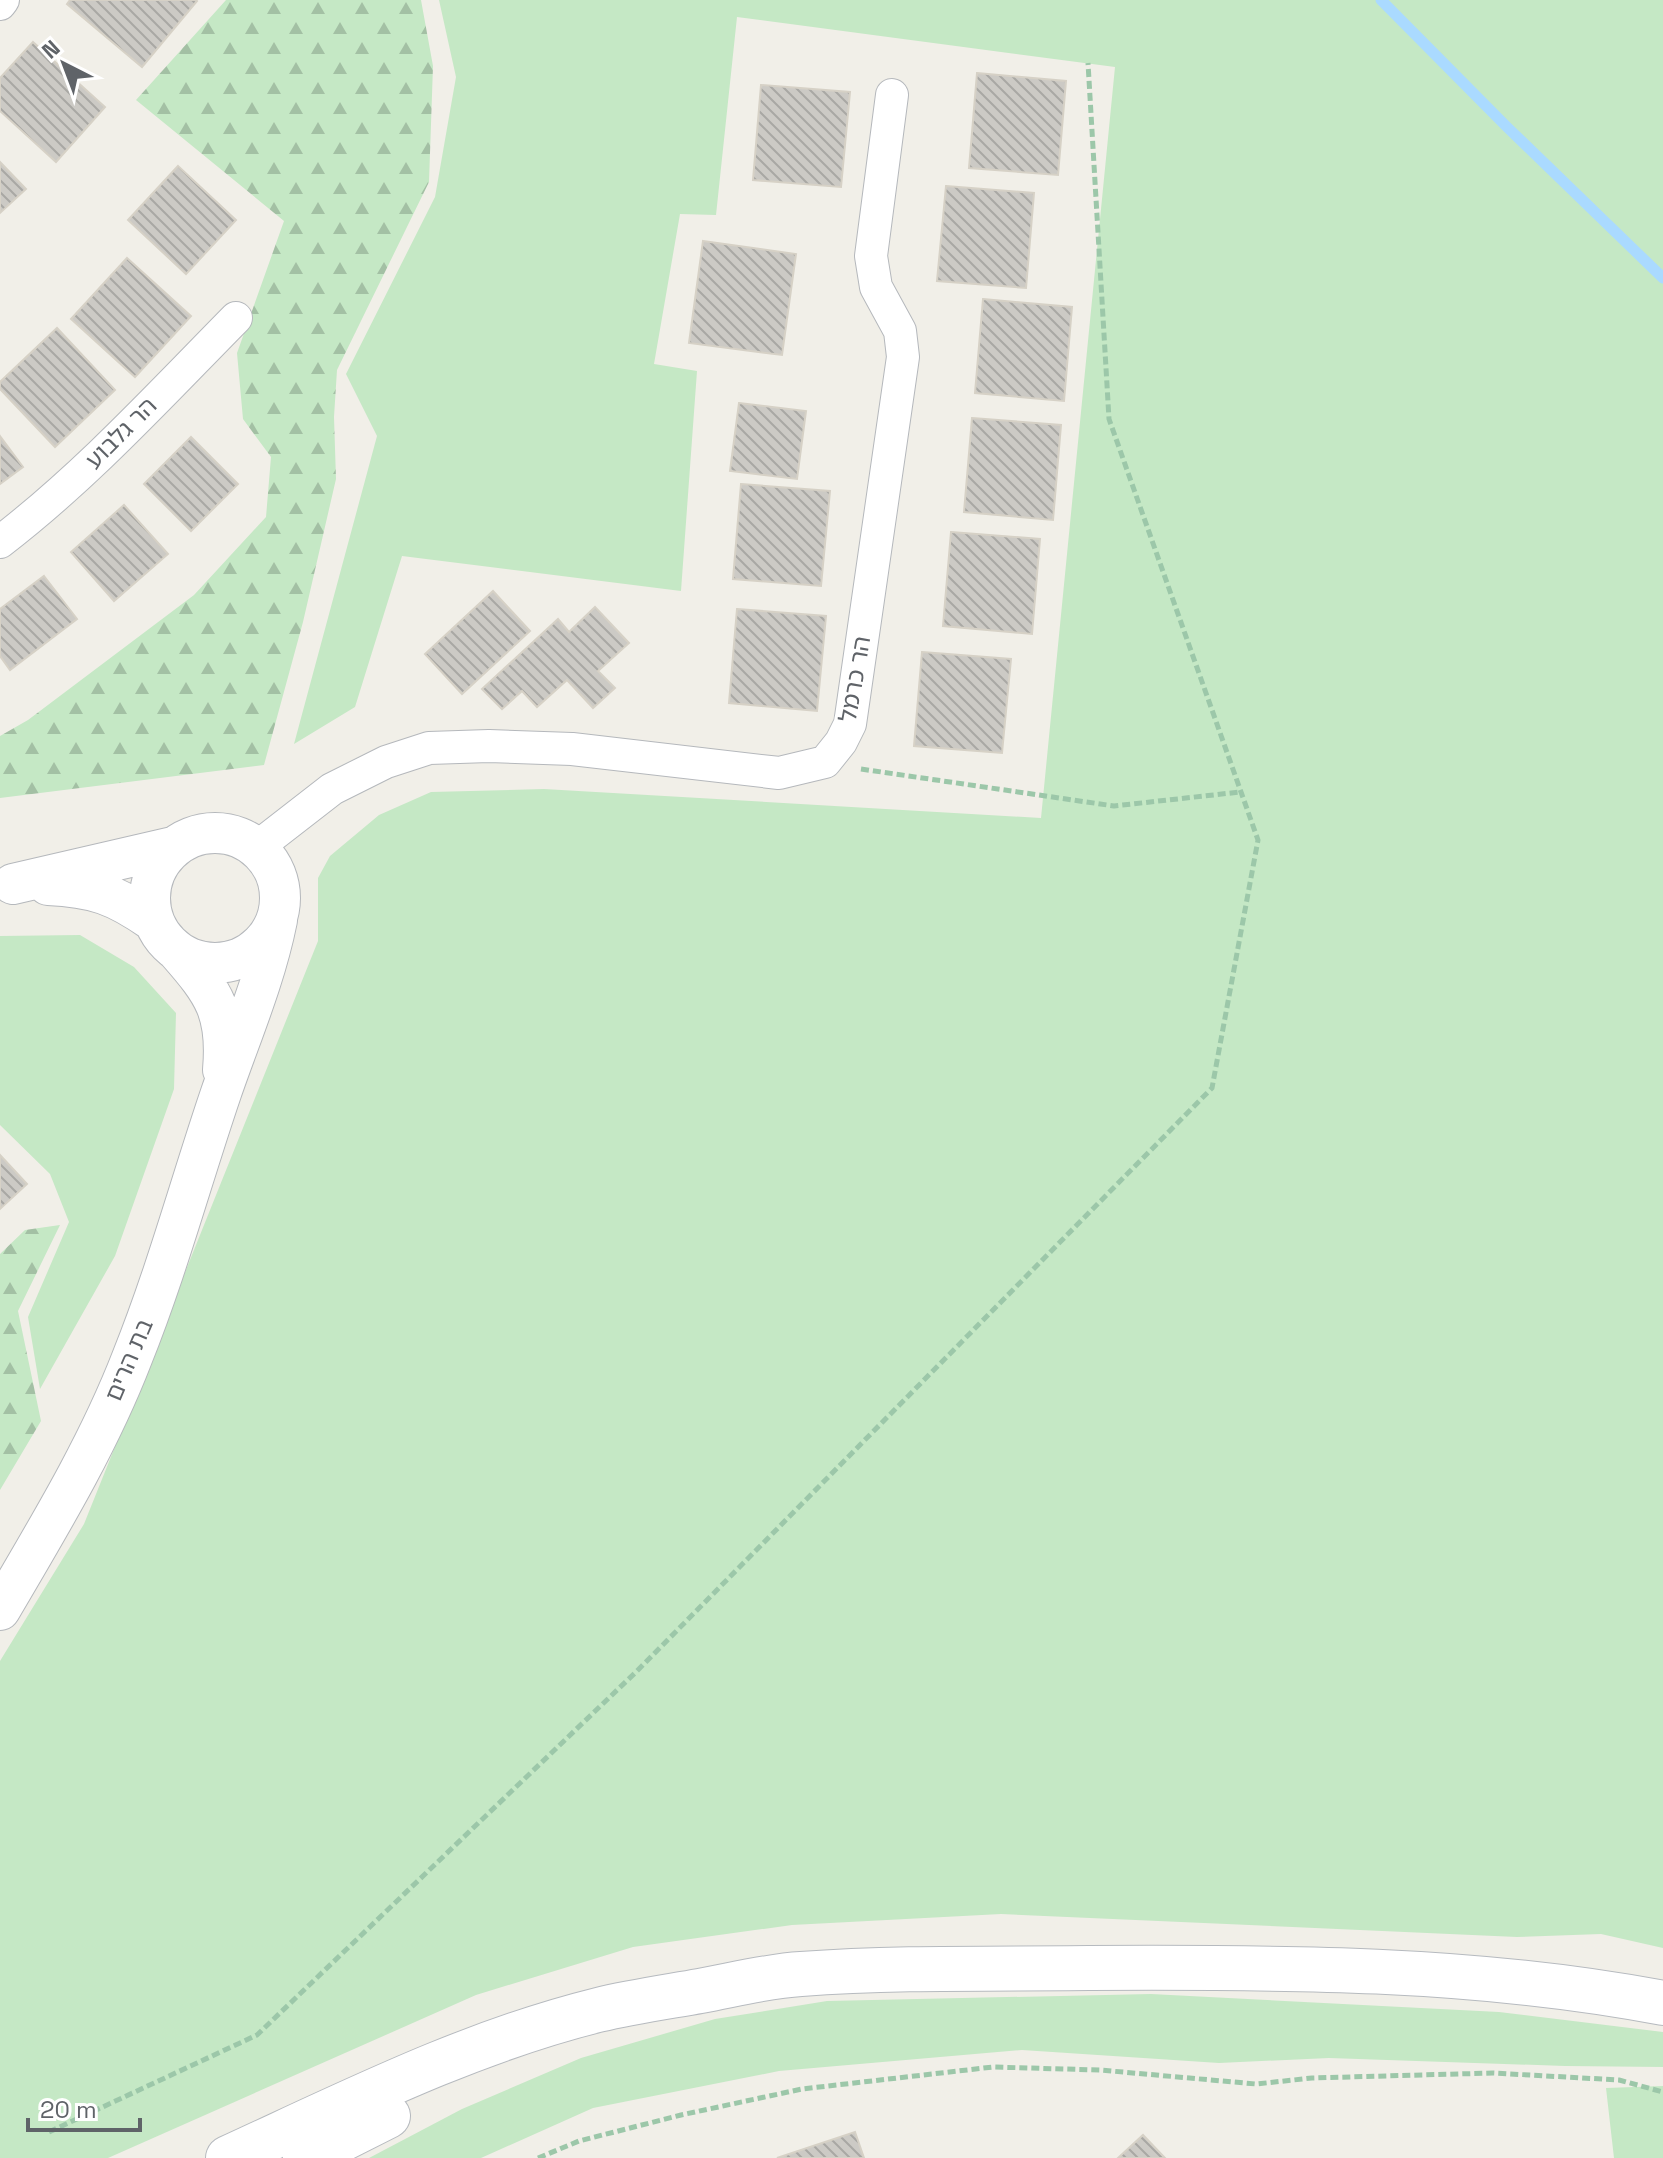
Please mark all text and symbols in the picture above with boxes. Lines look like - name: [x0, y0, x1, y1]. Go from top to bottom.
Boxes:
- north arrow: [24, 24, 104, 104]
- text: N: [36, 34, 65, 64]
- street label: הר גלבוע: [78, 390, 163, 475]
- street label: הר כרמל: [832, 633, 877, 724]
- street label: בת הרים: [97, 1314, 160, 1406]
- scale bar: [28, 2082, 140, 2132]
- text: 20 m: [40, 2094, 97, 2125]

